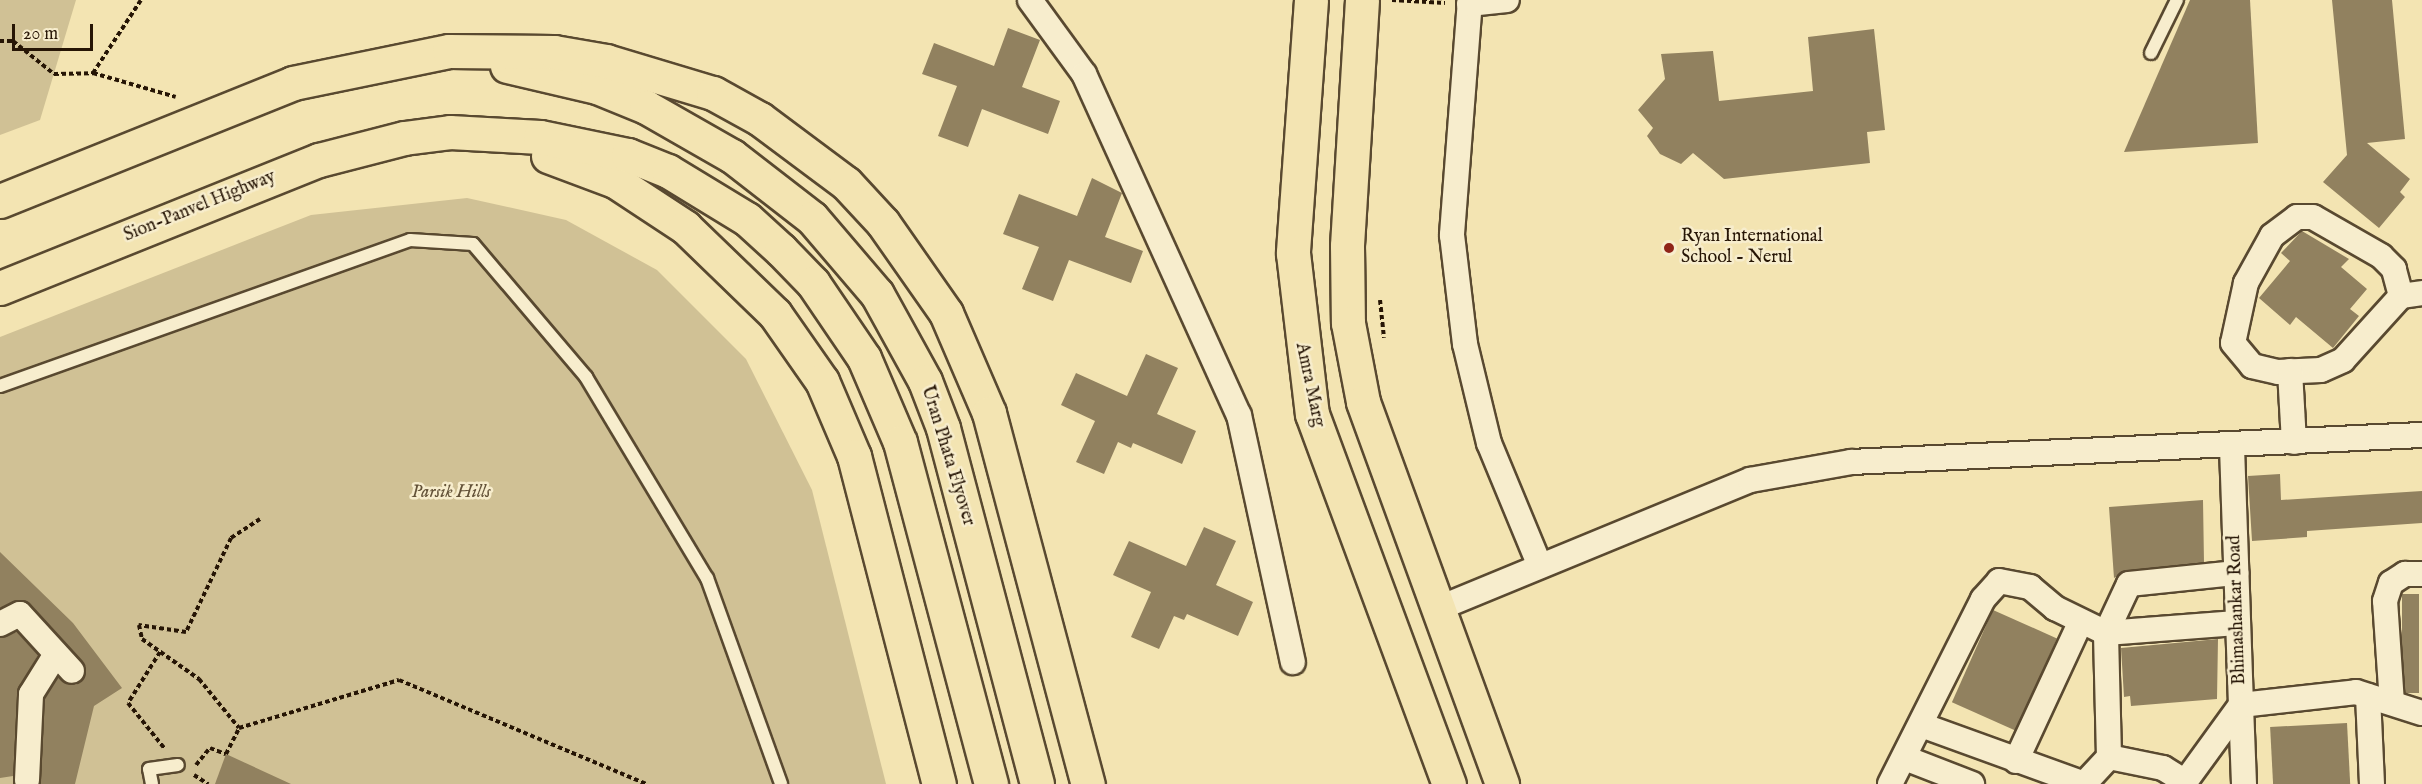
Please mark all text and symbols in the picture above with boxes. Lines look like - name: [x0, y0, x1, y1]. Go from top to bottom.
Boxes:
- scale bar: [15, 12, 96, 50]
- text: 20 m: [23, 23, 58, 46]
- street label: Sion-Panvel Highway: [121, 167, 279, 247]
- place label: Ryan International School - Nerul: [1681, 227, 1823, 270]
- marker: Ryan International School - Nerul: [1662, 241, 1676, 255]
- street label: Amra Marg: [1290, 341, 1328, 429]
- street label: Uran Phata Flyover: [915, 383, 979, 529]
- park label: Parsik Hills: [411, 482, 491, 504]
- street label: Bhimashankar Road: [2225, 535, 2251, 685]

